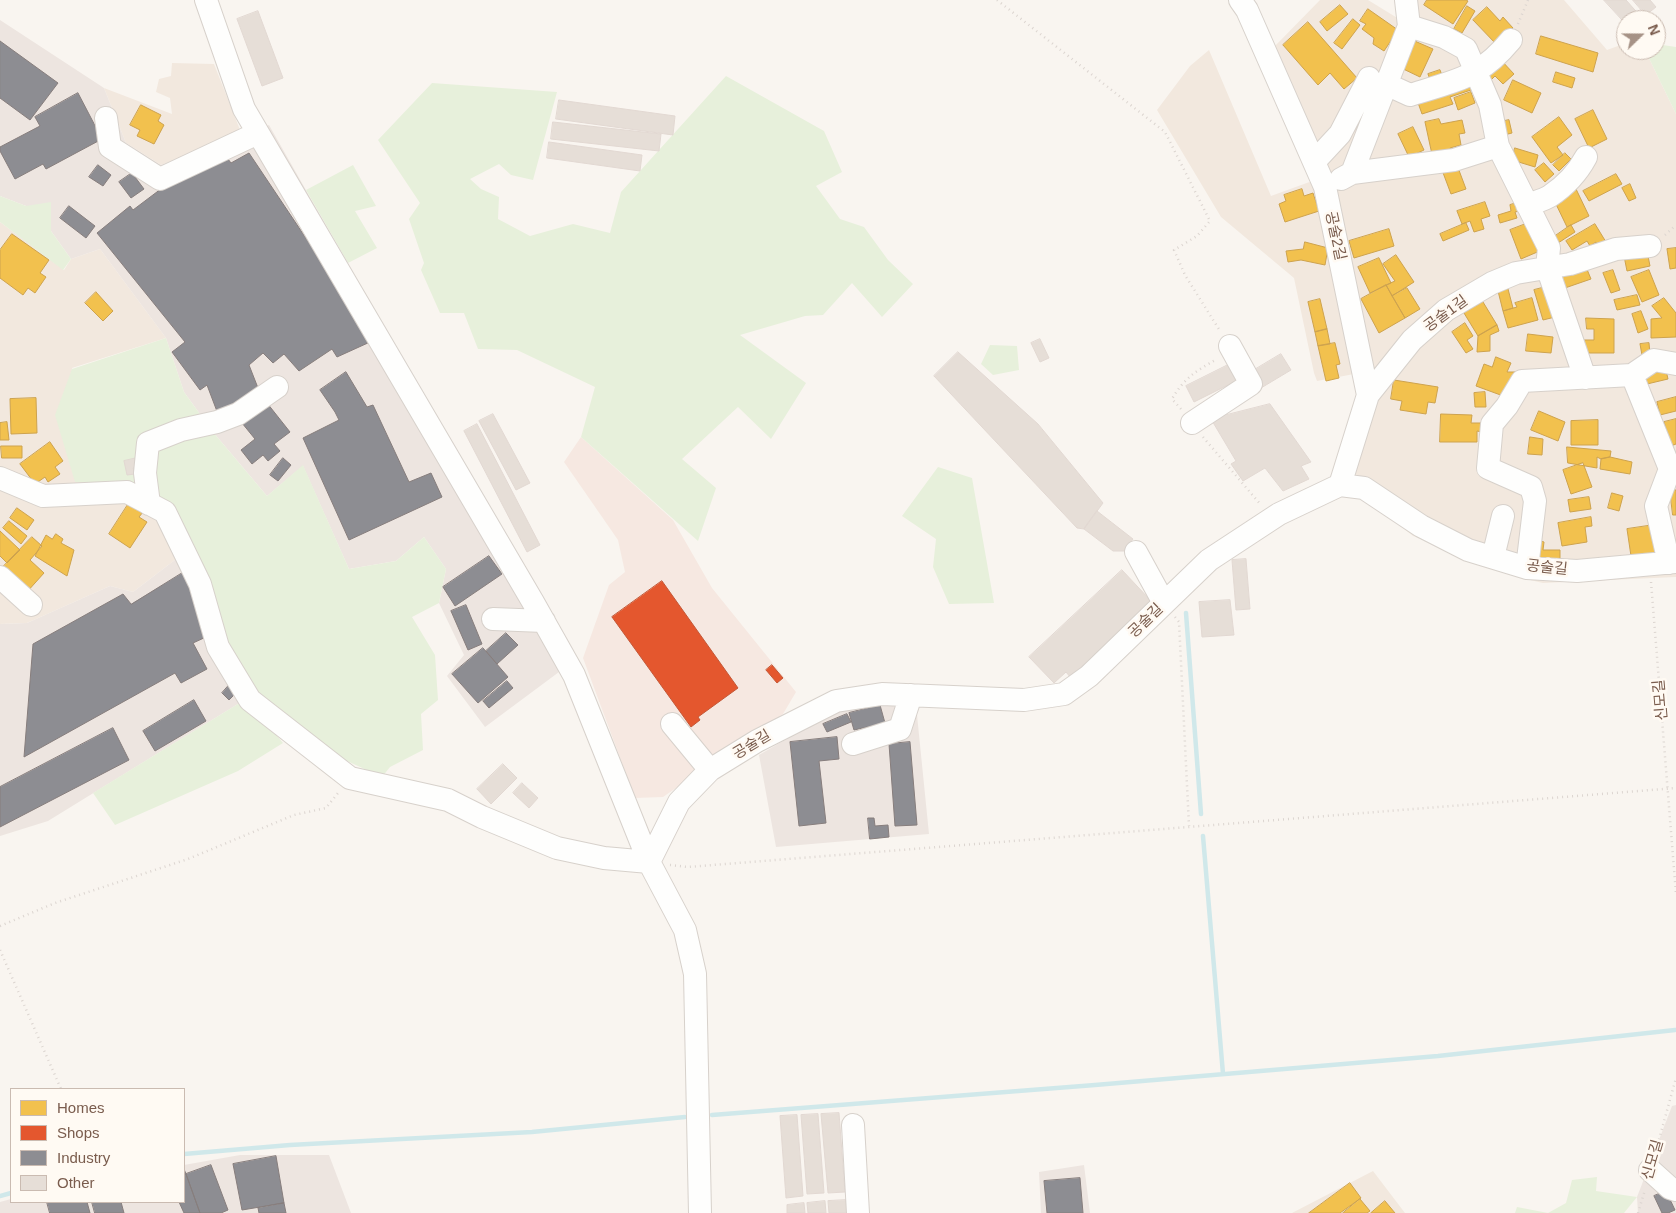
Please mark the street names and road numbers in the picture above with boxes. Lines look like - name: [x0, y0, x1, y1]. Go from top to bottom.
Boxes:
- street label: 공술2길: [1321, 210, 1349, 262]
- street label: 공술1길: [1421, 292, 1471, 336]
- street label: 공술길: [1525, 557, 1569, 579]
- street label: 공술길: [1125, 600, 1167, 642]
- street label: 신모길: [1650, 679, 1672, 721]
- street label: 공술길: [730, 727, 774, 763]
- street label: 신모길: [1639, 1138, 1667, 1182]

